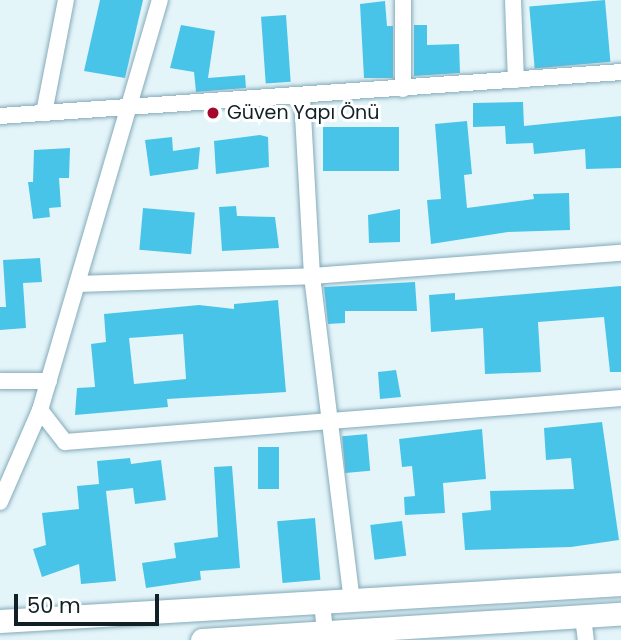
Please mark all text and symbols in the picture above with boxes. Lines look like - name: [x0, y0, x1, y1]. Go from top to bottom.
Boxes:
- place label: Güven Yapı Önü: [227, 102, 379, 124]
- marker: Güven Yapı Önü: [205, 105, 221, 121]
- scale bar: [18, 580, 163, 624]
- text: 50 m: [27, 591, 81, 620]

